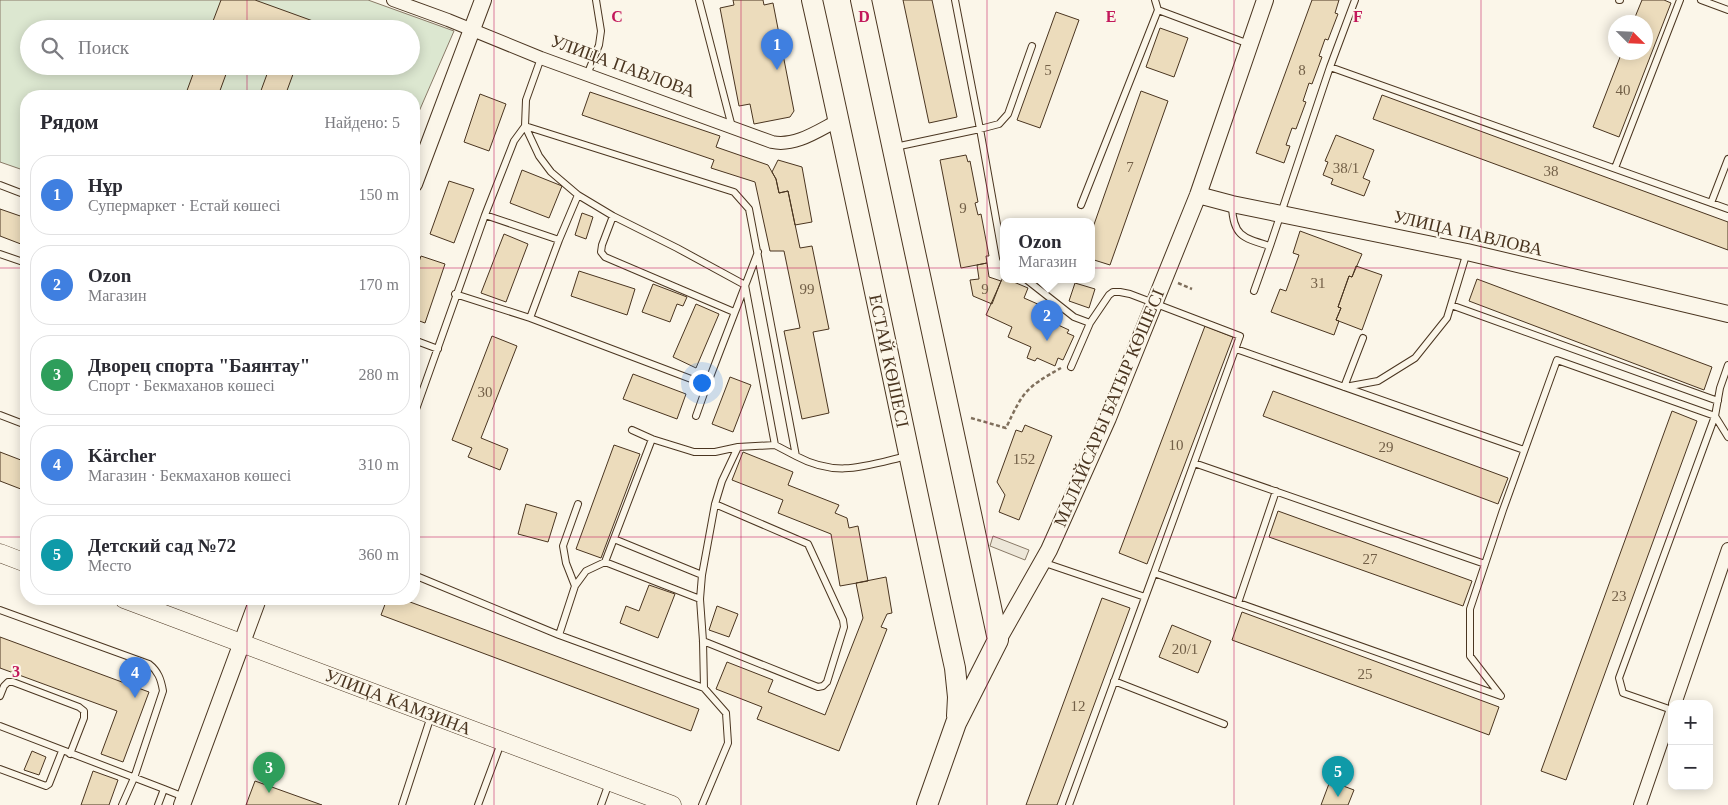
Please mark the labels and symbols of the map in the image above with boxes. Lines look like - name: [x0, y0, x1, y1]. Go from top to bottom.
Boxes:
- text: C: [611, 8, 623, 25]
- text: D: [858, 8, 870, 25]
- text: E: [1106, 8, 1116, 25]
- text: F: [1353, 8, 1363, 25]
- north arrow: [1608, 15, 1653, 60]
- pin: 1: [761, 29, 793, 70]
- street label: УЛИЦА ПАВЛОВА: [548, 30, 698, 102]
- house number: 5: [1044, 62, 1052, 78]
- house number: 8: [1298, 62, 1306, 78]
- house number: 40: [1616, 82, 1631, 98]
- house number: 7: [1126, 159, 1134, 175]
- house number: 38/1: [1333, 160, 1359, 176]
- house number: 38: [1544, 163, 1559, 179]
- house number: 9: [959, 200, 967, 216]
- street label: УЛИЦА ПАВЛОВА: [1391, 206, 1545, 260]
- house number: 31: [1311, 275, 1326, 291]
- house number: 99: [800, 281, 815, 297]
- house number: 9: [981, 281, 989, 297]
- street label: МАЛАЙСАРЫ БАТЫР КӨШЕСІ: [1050, 286, 1168, 530]
- street label: ЕСТАЙ КӨШЕСІ: [865, 293, 913, 429]
- pin: 2: [1031, 300, 1063, 341]
- your location: [689, 370, 715, 396]
- house number: 30: [478, 384, 493, 400]
- house number: 10: [1169, 437, 1184, 453]
- house number: 29: [1379, 439, 1394, 455]
- house number: 152: [1013, 451, 1035, 467]
- house number: 27: [1363, 551, 1378, 567]
- house number: 23: [1612, 588, 1627, 604]
- house number: 20/1: [1172, 641, 1198, 657]
- pin: 4: [119, 657, 151, 698]
- text: 3: [12, 663, 20, 680]
- street label: УЛИЦА КАМЗИНА: [322, 665, 474, 739]
- house number: 25: [1358, 666, 1373, 682]
- house number: 12: [1071, 698, 1086, 714]
- pin: 3: [253, 752, 285, 793]
- pin: 5: [1322, 756, 1354, 797]

